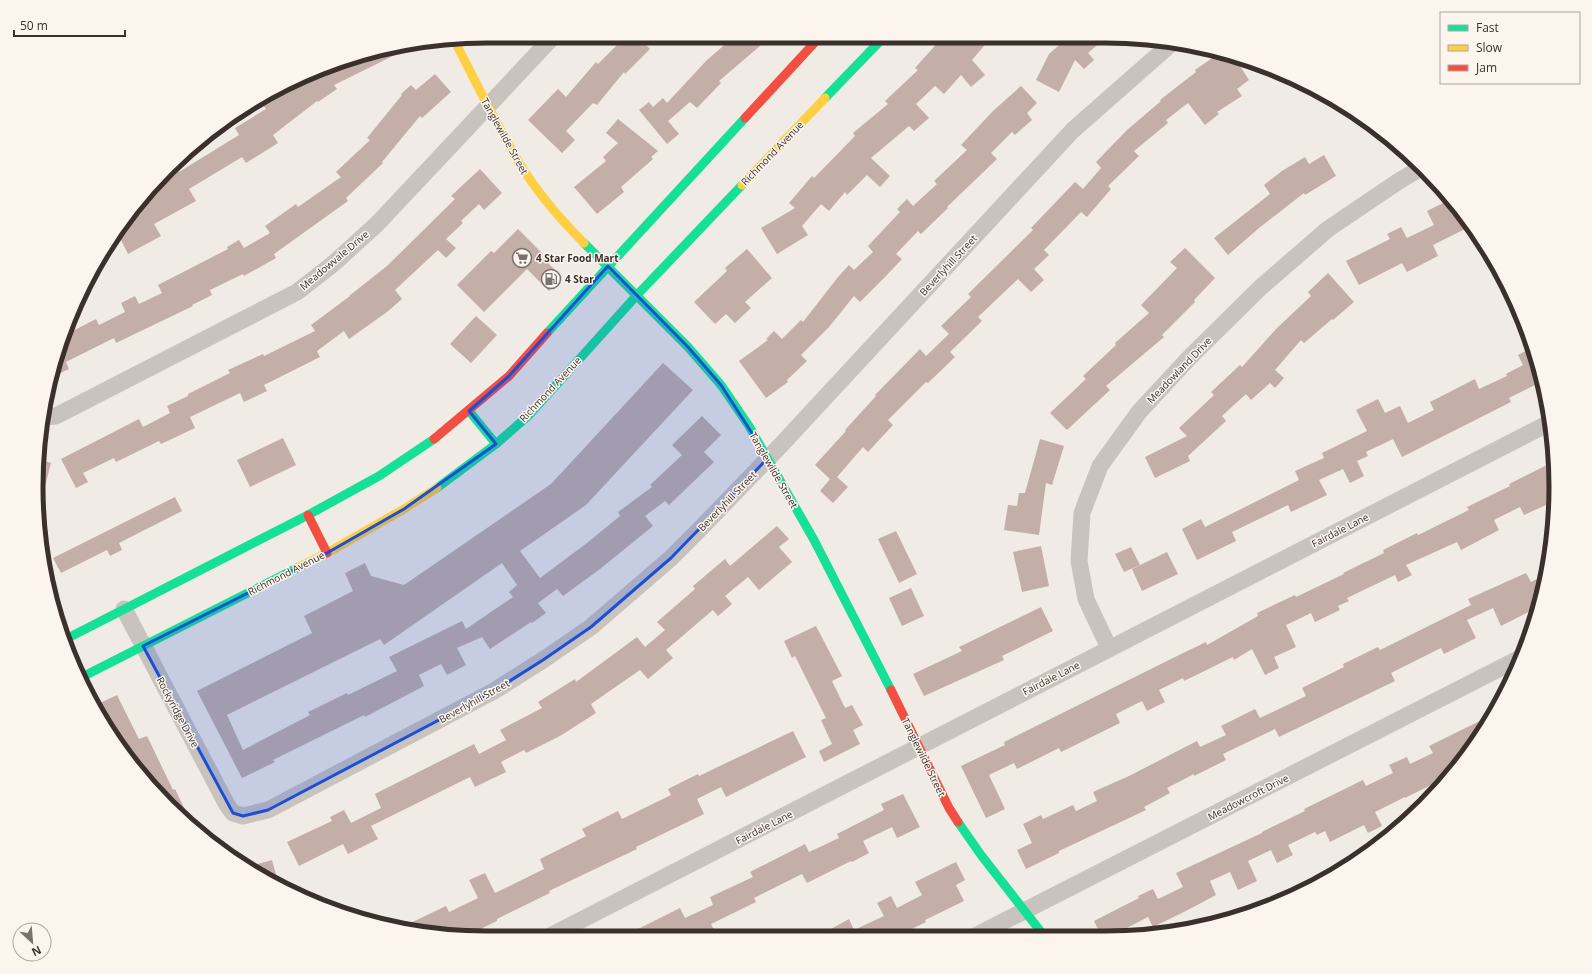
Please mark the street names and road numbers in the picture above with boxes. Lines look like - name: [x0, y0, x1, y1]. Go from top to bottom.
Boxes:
- street label: Tanglewilde Street: [478, 95, 532, 177]
- street label: Richmond Avenue: [738, 117, 807, 188]
- street label: Meadowvale Drive: [297, 227, 372, 293]
- street label: Beverlyhill Street: [916, 231, 980, 298]
- street label: Meadowland Drive: [1144, 333, 1215, 406]
- street label: Richmond Avenue: [516, 353, 584, 425]
- street label: Tanglewilde Street: [746, 429, 802, 511]
- street label: Beverlyhill Street: [695, 468, 760, 534]
- street label: Fairdale Lane: [1309, 509, 1371, 550]
- street label: Richmond Avenue: [245, 547, 327, 598]
- street label: Fairdale Lane: [1020, 657, 1082, 698]
- street label: Rockyridge Drive: [153, 674, 203, 750]
- street label: Beverlyhill Street: [436, 676, 512, 726]
- street label: Tanglewilde Street: [899, 715, 949, 799]
- street label: Meadowcroft Drive: [1205, 770, 1291, 823]
- street label: Fairdale Lane: [733, 806, 795, 847]

